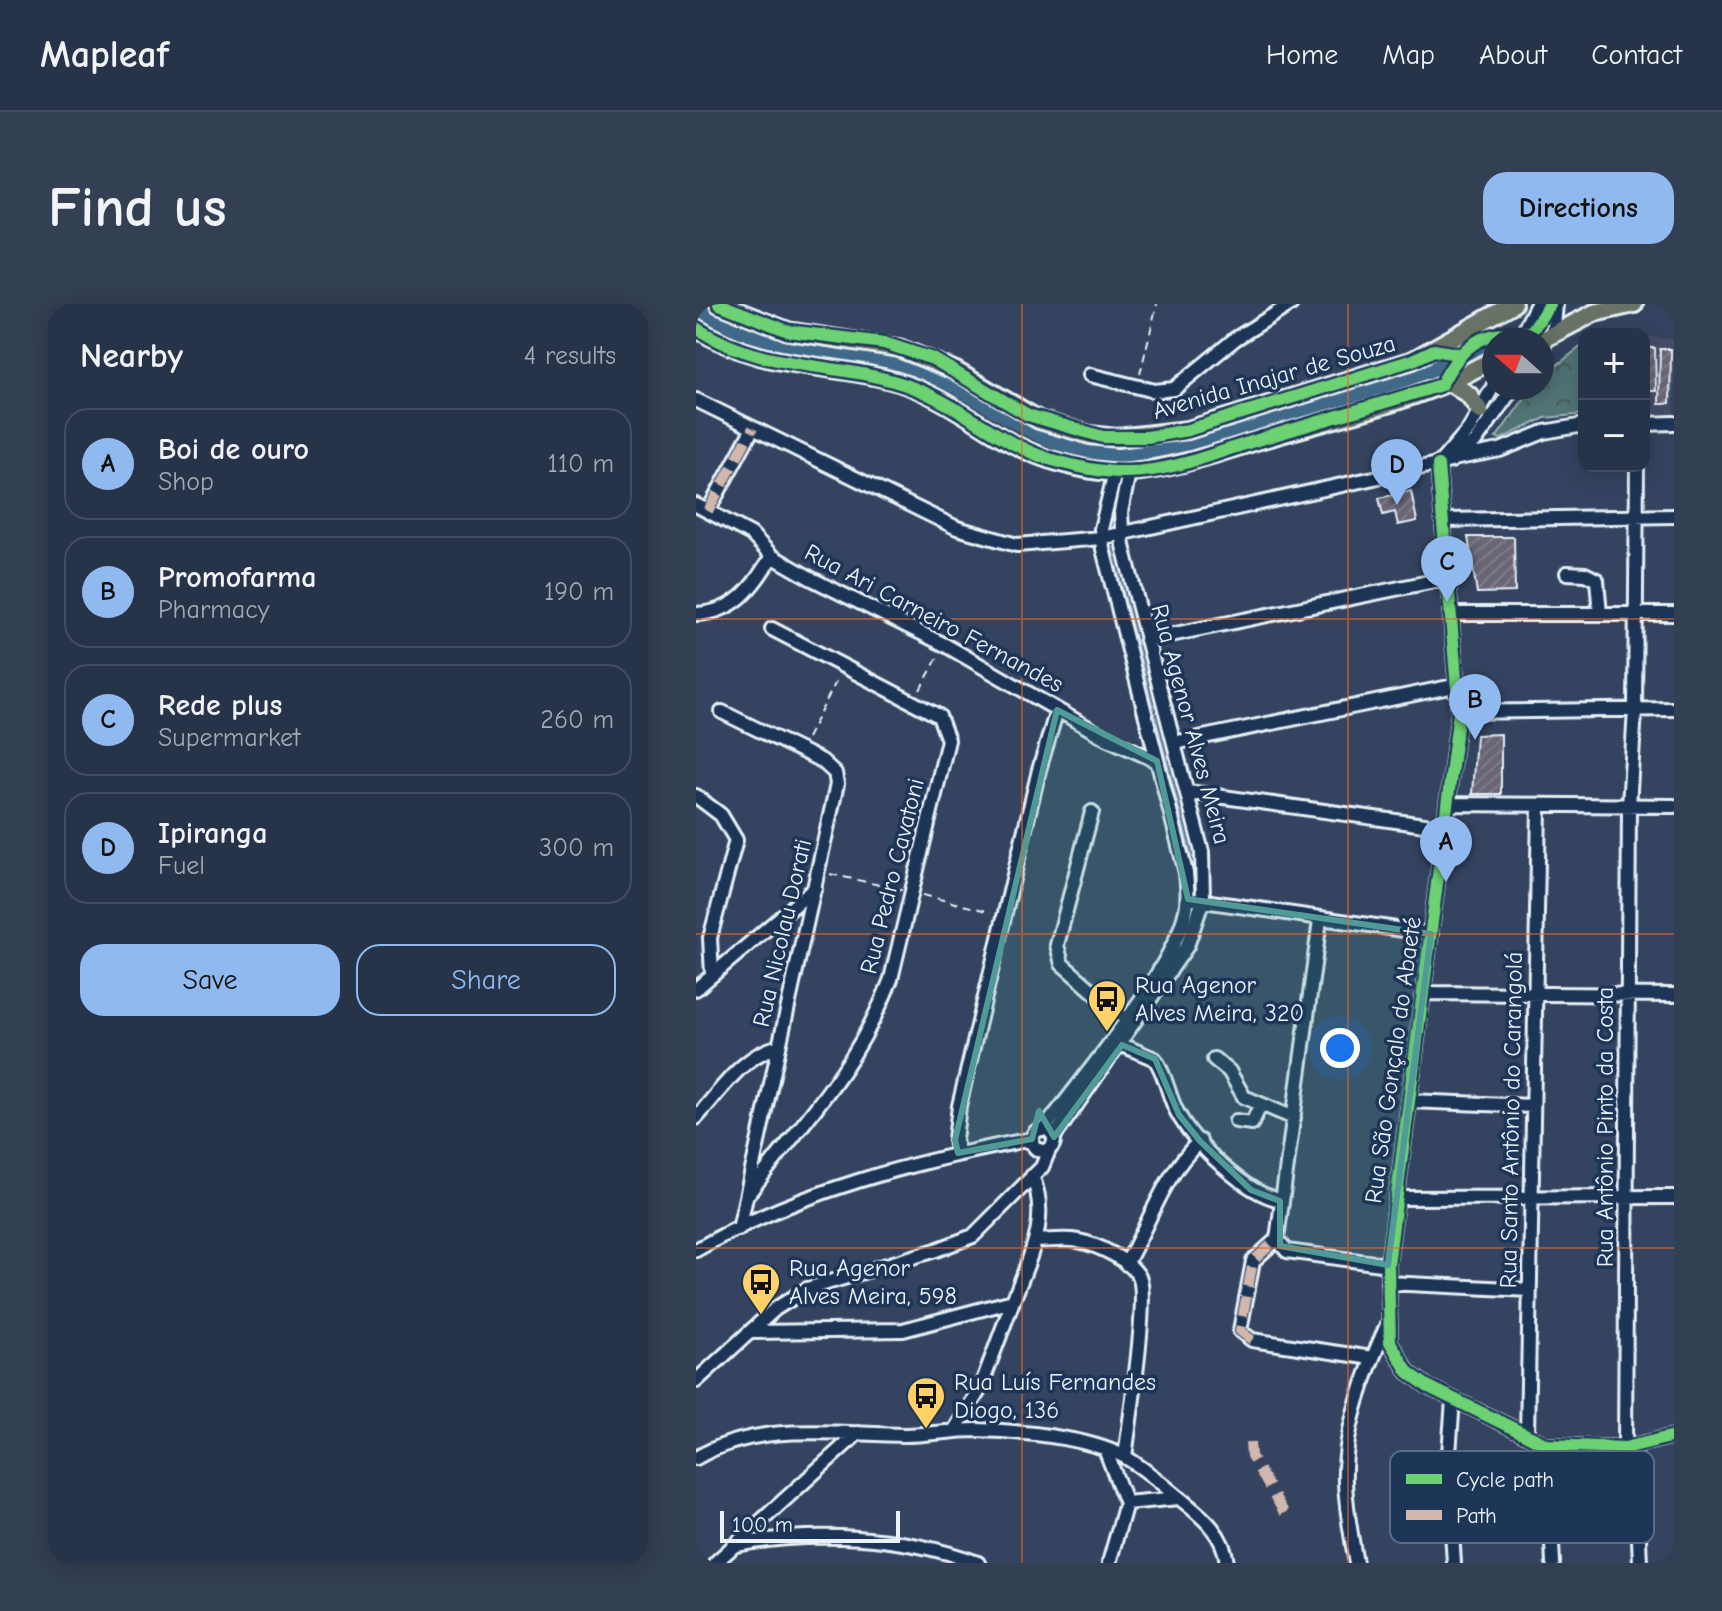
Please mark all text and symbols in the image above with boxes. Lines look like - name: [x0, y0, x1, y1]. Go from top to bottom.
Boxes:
- text: Mapleaf: [40, 33, 169, 77]
- text: Home: [1266, 39, 1338, 71]
- text: Map: [1382, 39, 1435, 71]
- text: About: [1479, 39, 1547, 71]
- text: Contact: [1591, 39, 1682, 71]
- button: Directions: [1483, 172, 1674, 244]
- text: Find us: [48, 176, 227, 240]
- north arrow: [1482, 328, 1554, 400]
- map controls: [1578, 328, 1650, 472]
- button: +: [1578, 328, 1650, 400]
- street label: Avenida Inajar de Souza: [1149, 329, 1399, 425]
- text: Nearby: [80, 336, 183, 376]
- text: 4 results: [524, 341, 616, 371]
- button: −: [1578, 400, 1650, 472]
- text: Boi de ouro: [158, 432, 309, 467]
- pin: D: [1371, 439, 1423, 505]
- text: A: [101, 449, 115, 479]
- text: 110 m: [547, 449, 614, 479]
- text: Shop: [158, 467, 214, 497]
- pin: C: [1421, 536, 1473, 602]
- street label: Rua Ari Carneiro Fernandes: [800, 538, 1068, 698]
- text: Promofarma: [158, 560, 317, 595]
- text: B: [100, 577, 116, 607]
- text: 190 m: [544, 577, 614, 607]
- text: Pharmacy: [158, 595, 269, 625]
- street label: Rua Agenor Alves Meira: [1146, 601, 1236, 847]
- pin: B: [1449, 674, 1501, 740]
- text: Rede plus: [158, 688, 282, 723]
- text: C: [100, 705, 116, 735]
- text: 260 m: [540, 705, 614, 735]
- text: Supermarket: [158, 723, 301, 753]
- street label: Rua Pedro Cavatoni: [854, 775, 930, 977]
- text: Ipiranga: [158, 816, 267, 851]
- pin: A: [1420, 816, 1472, 882]
- text: D: [100, 833, 116, 863]
- text: 300 m: [539, 833, 614, 863]
- street label: Rua Nicolau Dorati: [747, 836, 817, 1030]
- text: Fuel: [158, 851, 205, 881]
- street label: Rua São Gonçalo do Abaeté: [1359, 915, 1427, 1205]
- button: Save: [80, 944, 340, 1016]
- button: Share: [356, 944, 616, 1016]
- street label: Rua Santo Antônio do Carangolá: [1494, 951, 1528, 1289]
- place label: Rua Agenor Alves Meira, 320: [1135, 971, 1304, 1027]
- bus stop icon: Rua Agenor Alves Meira, 320: [1086, 978, 1128, 1033]
- street label: Rua Antônio Pinto da Costa: [1591, 987, 1619, 1267]
- your location: [1320, 1028, 1360, 1068]
- place label: Rua Agenor Alves Meira, 598: [789, 1254, 957, 1310]
- bus stop icon: Rua Agenor Alves Meira, 598: [740, 1261, 782, 1316]
- place label: Rua Luís Fernandes Diogo, 136: [954, 1368, 1156, 1424]
- bus stop icon: Rua Luís Fernandes Diogo, 136: [905, 1375, 947, 1430]
- legend: [1390, 1451, 1654, 1543]
- text: Cycle path: [1456, 1467, 1554, 1493]
- text: Path: [1456, 1503, 1497, 1529]
- scale bar: [720, 1507, 900, 1543]
- text: 100 m: [732, 1512, 793, 1538]

